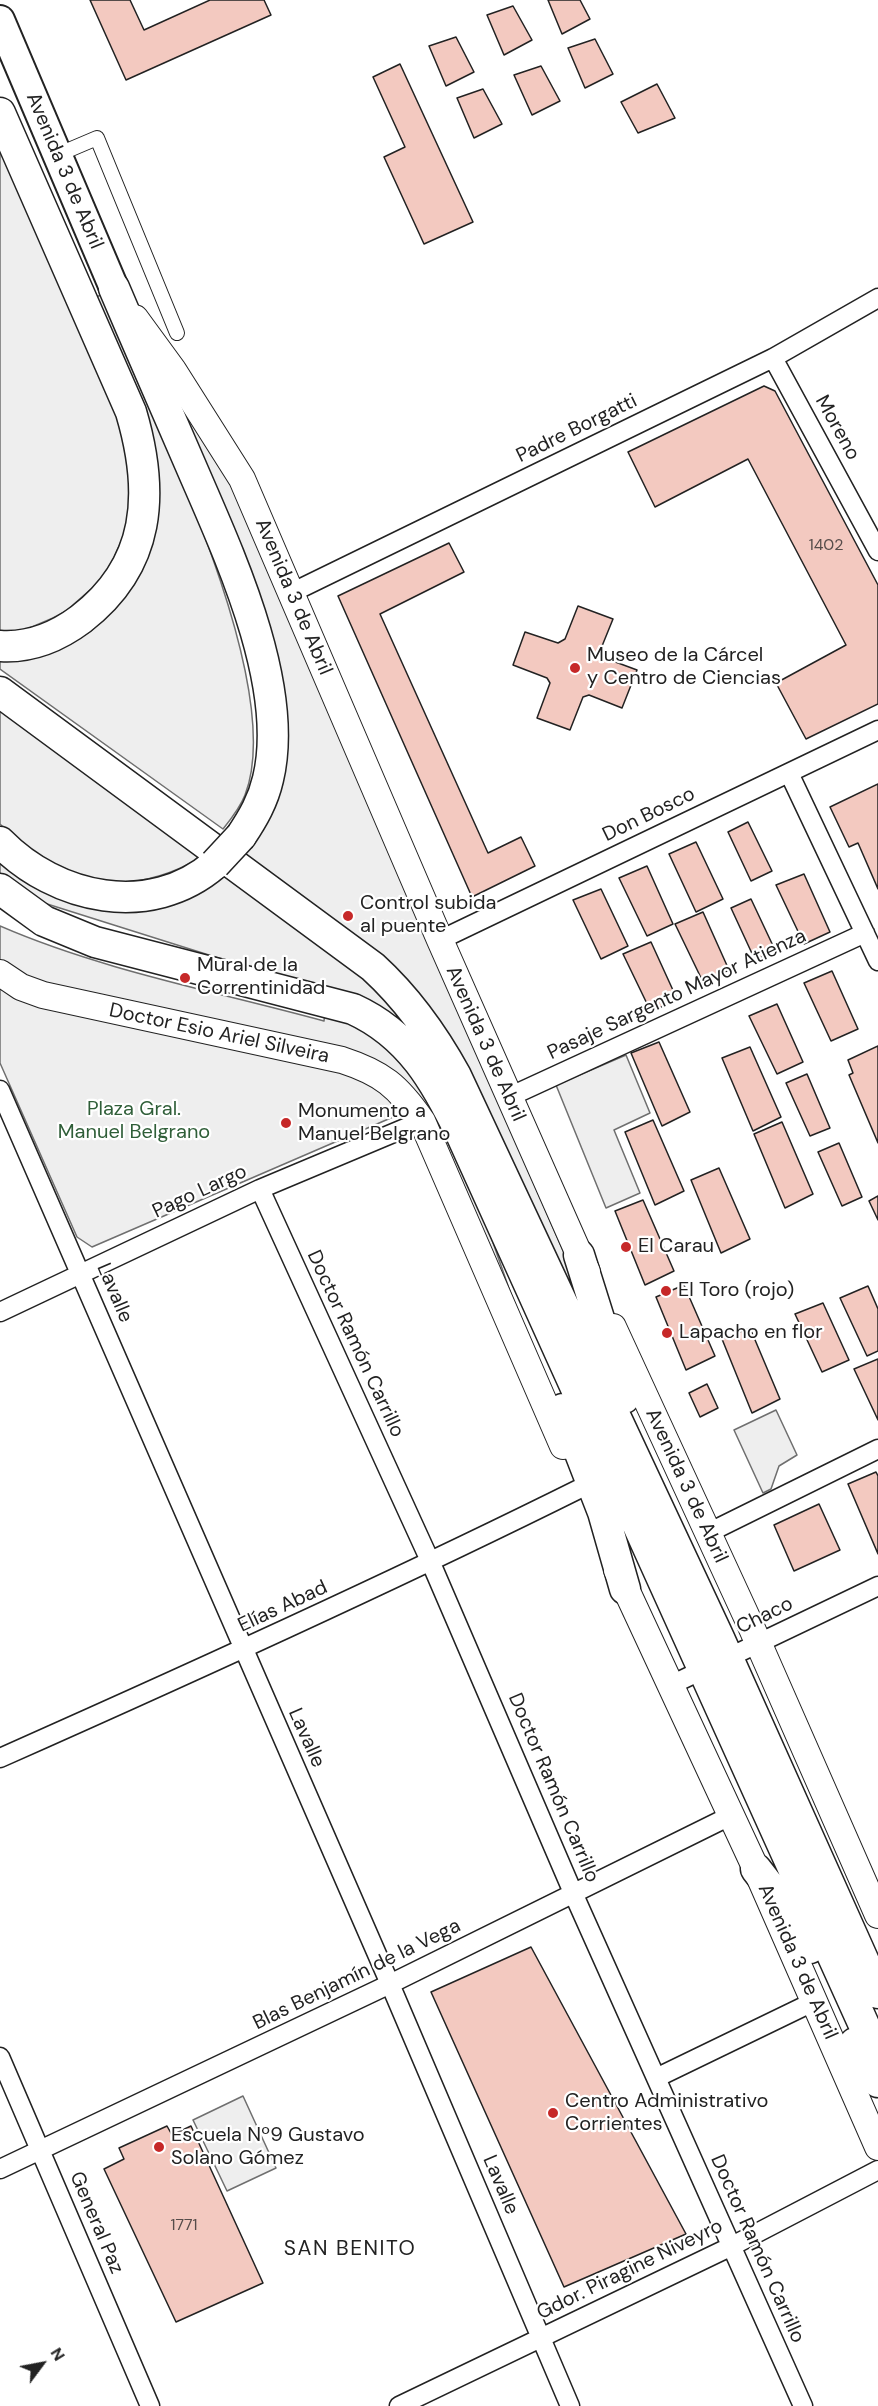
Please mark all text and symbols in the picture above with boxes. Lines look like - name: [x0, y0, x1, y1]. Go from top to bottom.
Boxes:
- street label: Avenida 3 de Abril: [20, 89, 108, 253]
- street label: Padre Borgatti: [513, 389, 641, 469]
- street label: Moreno: [809, 391, 865, 465]
- street label: Avenida 3 de Abril: [249, 515, 337, 679]
- house number: 1402: [809, 536, 843, 556]
- place label: Museo de la Cárcel y Centro de Ciencias: [587, 644, 781, 691]
- marker: Museo de la Cárcel y Centro de Ciencias: [568, 661, 582, 675]
- street label: Don Bosco: [599, 782, 699, 848]
- place label: Control subida al puente: [360, 892, 496, 939]
- marker: Control subida al puente: [341, 909, 355, 923]
- street label: Pasaje Sargento Mayor Atienza: [544, 924, 810, 1066]
- place label: Mural de la Correntinidad: [197, 954, 325, 1001]
- street label: Avenida 3 de Abril: [440, 963, 530, 1125]
- marker: Mural de la Correntinidad: [178, 971, 192, 985]
- street label: Doctor Esio Ariel Silveira: [107, 999, 331, 1069]
- park label: Plaza Gral. Manuel Belgrano: [58, 1098, 210, 1145]
- place label: Monumento a Manuel Belgrano: [298, 1100, 450, 1147]
- marker: Monumento a Manuel Belgrano: [279, 1116, 293, 1130]
- street label: Pago Largo: [149, 1160, 251, 1224]
- place label: El Carau: [638, 1235, 714, 1259]
- marker: El Carau: [619, 1240, 633, 1254]
- street label: Doctor Ramón Carrillo: [301, 1247, 409, 1441]
- street label: Lavalle: [91, 1260, 137, 1326]
- place label: El Toro (rojo): [678, 1279, 794, 1303]
- marker: El Toro (rojo): [659, 1284, 673, 1298]
- place label: Lapacho en flor: [679, 1321, 823, 1345]
- marker: Lapacho en flor: [660, 1326, 674, 1340]
- street label: Avenida 3 de Abril: [640, 1405, 732, 1567]
- street label: Elías Abad: [235, 1576, 331, 1638]
- street label: Chaco: [733, 1592, 797, 1640]
- street label: Doctor Ramón Carrillo: [502, 1690, 604, 1886]
- street label: Lavalle: [282, 1705, 330, 1771]
- street label: Avenida 3 de Abril: [752, 1881, 842, 2043]
- street label: Blas Benjamín de la Vega: [249, 1914, 465, 2036]
- place label: Centro Administrativo Corrientes: [565, 2090, 768, 2137]
- marker: Centro Administrativo Corrientes: [546, 2106, 560, 2120]
- place label: Escuela Nº9 Gustavo Solano Gómez: [171, 2124, 365, 2171]
- marker: Escuela Nº9 Gustavo Solano Gómez: [152, 2140, 166, 2154]
- street label: Doctor Ramón Carrillo: [705, 2151, 809, 2347]
- street label: Lavalle: [477, 2152, 523, 2218]
- street label: General Paz: [64, 2168, 128, 2278]
- street label: Gdor. Piragine Niveyro: [533, 2215, 727, 2325]
- house number: 1771: [170, 2216, 198, 2236]
- district label: SAN BENITO: [284, 2236, 416, 2262]
- north arrow: [12, 2334, 72, 2394]
- text: N: [46, 2344, 70, 2365]

